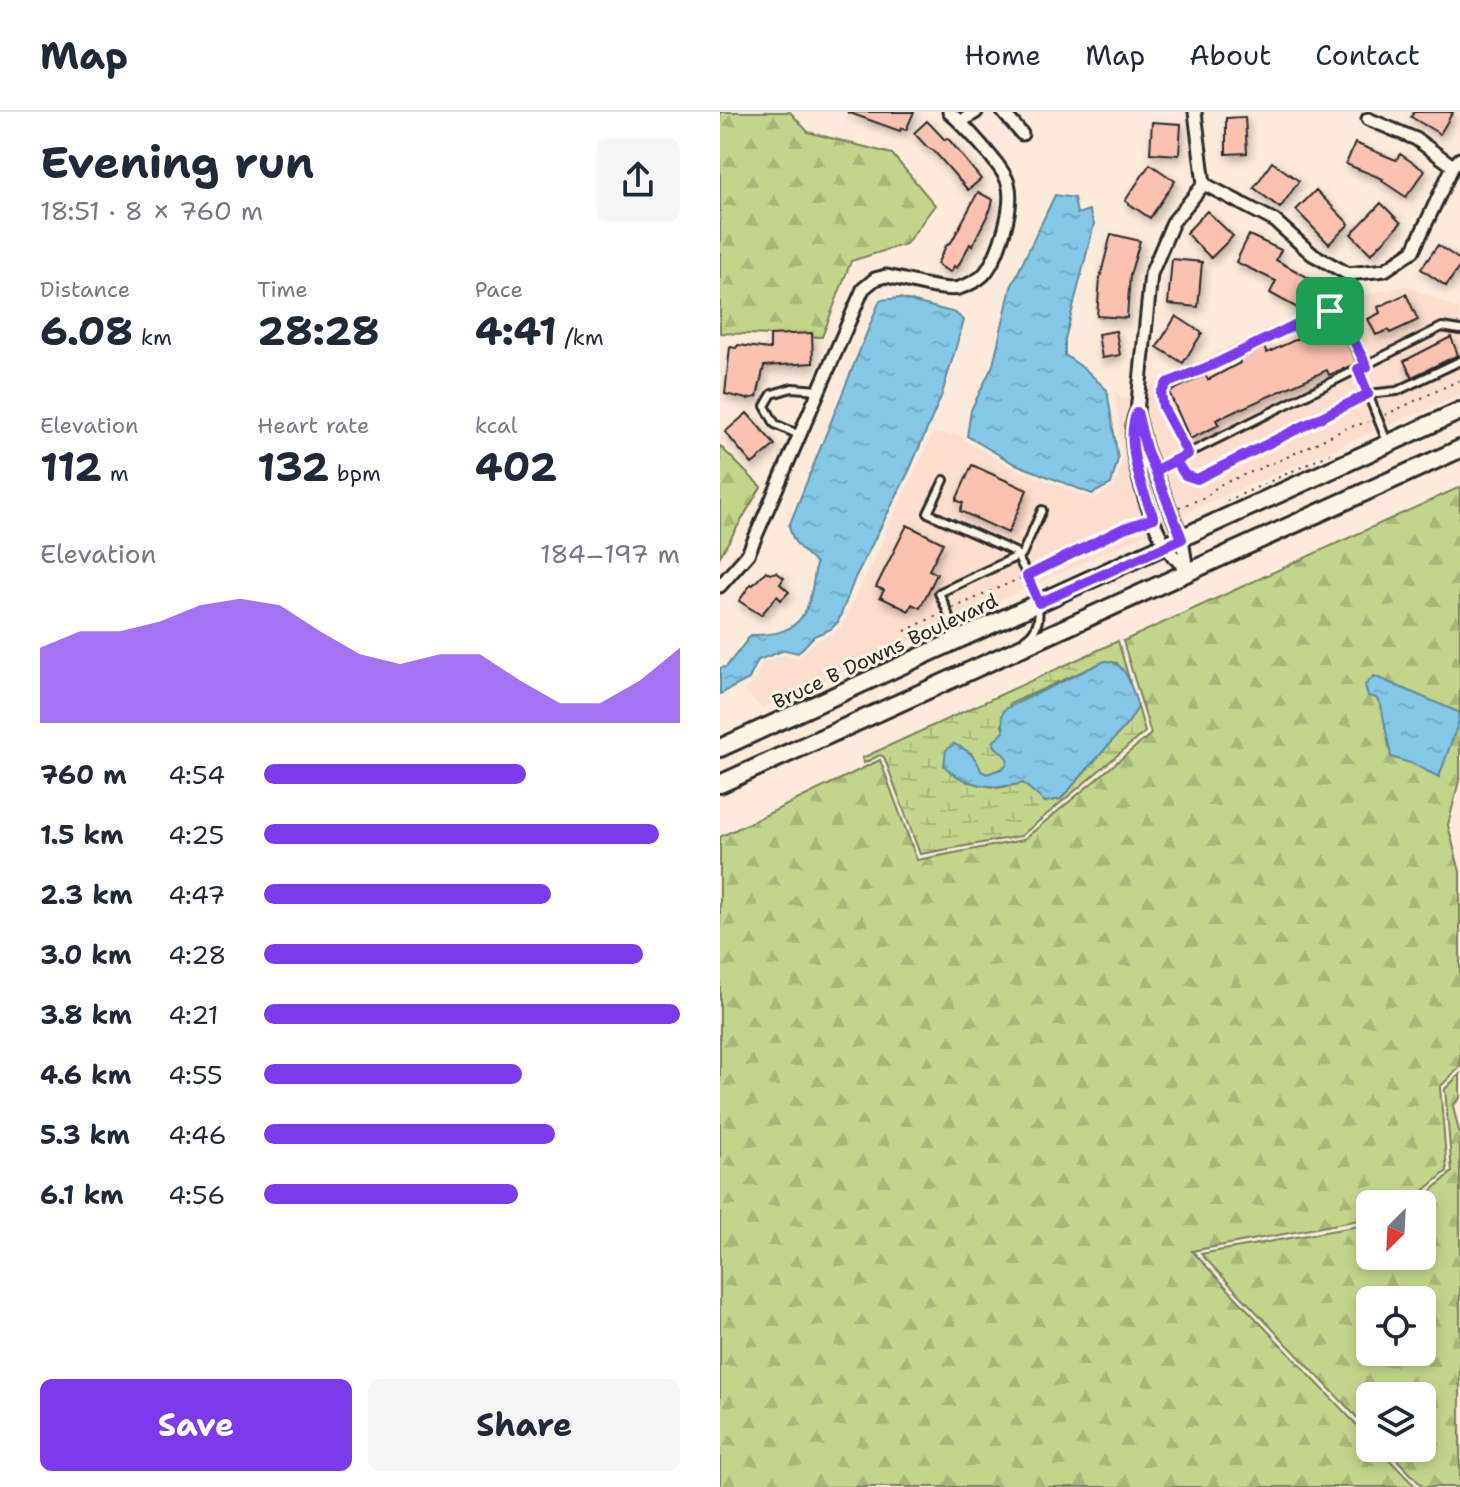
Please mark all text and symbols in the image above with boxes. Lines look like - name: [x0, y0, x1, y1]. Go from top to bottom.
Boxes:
- text: Map: [40, 30, 128, 81]
- text: Home: [964, 36, 1041, 74]
- text: Map: [1085, 36, 1145, 74]
- text: About: [1189, 36, 1271, 74]
- text: Contact: [1315, 36, 1420, 74]
- text: Evening run: [40, 133, 314, 192]
- button: share: [596, 138, 680, 222]
- text: 18:51 · 8 × 760 m: [40, 193, 263, 228]
- text: Distance: [40, 275, 130, 304]
- text: Time: [257, 275, 308, 304]
- text: Pace: [475, 275, 523, 304]
- pin: [1296, 277, 1364, 345]
- icon: arrive: [1308, 289, 1352, 333]
- text: 6.08: [40, 304, 133, 358]
- text: 28:28: [257, 304, 380, 358]
- text: 4:41: [475, 304, 557, 358]
- text: km: [133, 323, 172, 352]
- text: /km: [557, 323, 604, 352]
- text: Elevation: [40, 411, 138, 440]
- text: Heart rate: [257, 411, 369, 440]
- text: kcal: [475, 411, 517, 440]
- text: 112: [40, 440, 102, 494]
- text: 132: [257, 440, 329, 494]
- text: 402: [475, 440, 557, 494]
- text: m: [102, 459, 129, 488]
- text: bpm: [329, 459, 381, 488]
- text: Elevation: [40, 536, 156, 571]
- text: 184–197 m: [540, 536, 680, 571]
- street label: Bruce B Downs Boulevard: [768, 587, 1002, 715]
- text: 760 m: [40, 757, 127, 792]
- text: 4:54: [168, 757, 225, 792]
- text: 1.5 km: [40, 817, 124, 852]
- text: 4:25: [168, 817, 225, 852]
- text: 2.3 km: [40, 877, 133, 912]
- text: 4:47: [168, 877, 225, 912]
- text: 3.0 km: [40, 937, 132, 972]
- text: 4:28: [168, 937, 227, 972]
- text: 3.8 km: [40, 997, 132, 1032]
- text: 4:21: [168, 997, 219, 1032]
- text: 4.6 km: [40, 1057, 131, 1092]
- text: 4:55: [168, 1057, 223, 1092]
- text: 5.3 km: [40, 1117, 130, 1152]
- text: 4:46: [168, 1117, 227, 1152]
- text: 6.1 km: [40, 1177, 124, 1212]
- text: 4:56: [168, 1177, 225, 1212]
- north arrow: [1356, 1190, 1436, 1270]
- map controls: [1356, 1190, 1436, 1462]
- button: locate: [1356, 1286, 1436, 1366]
- button: Save: [40, 1379, 352, 1471]
- button: Share: [368, 1379, 680, 1471]
- button: layers: [1356, 1382, 1436, 1462]

